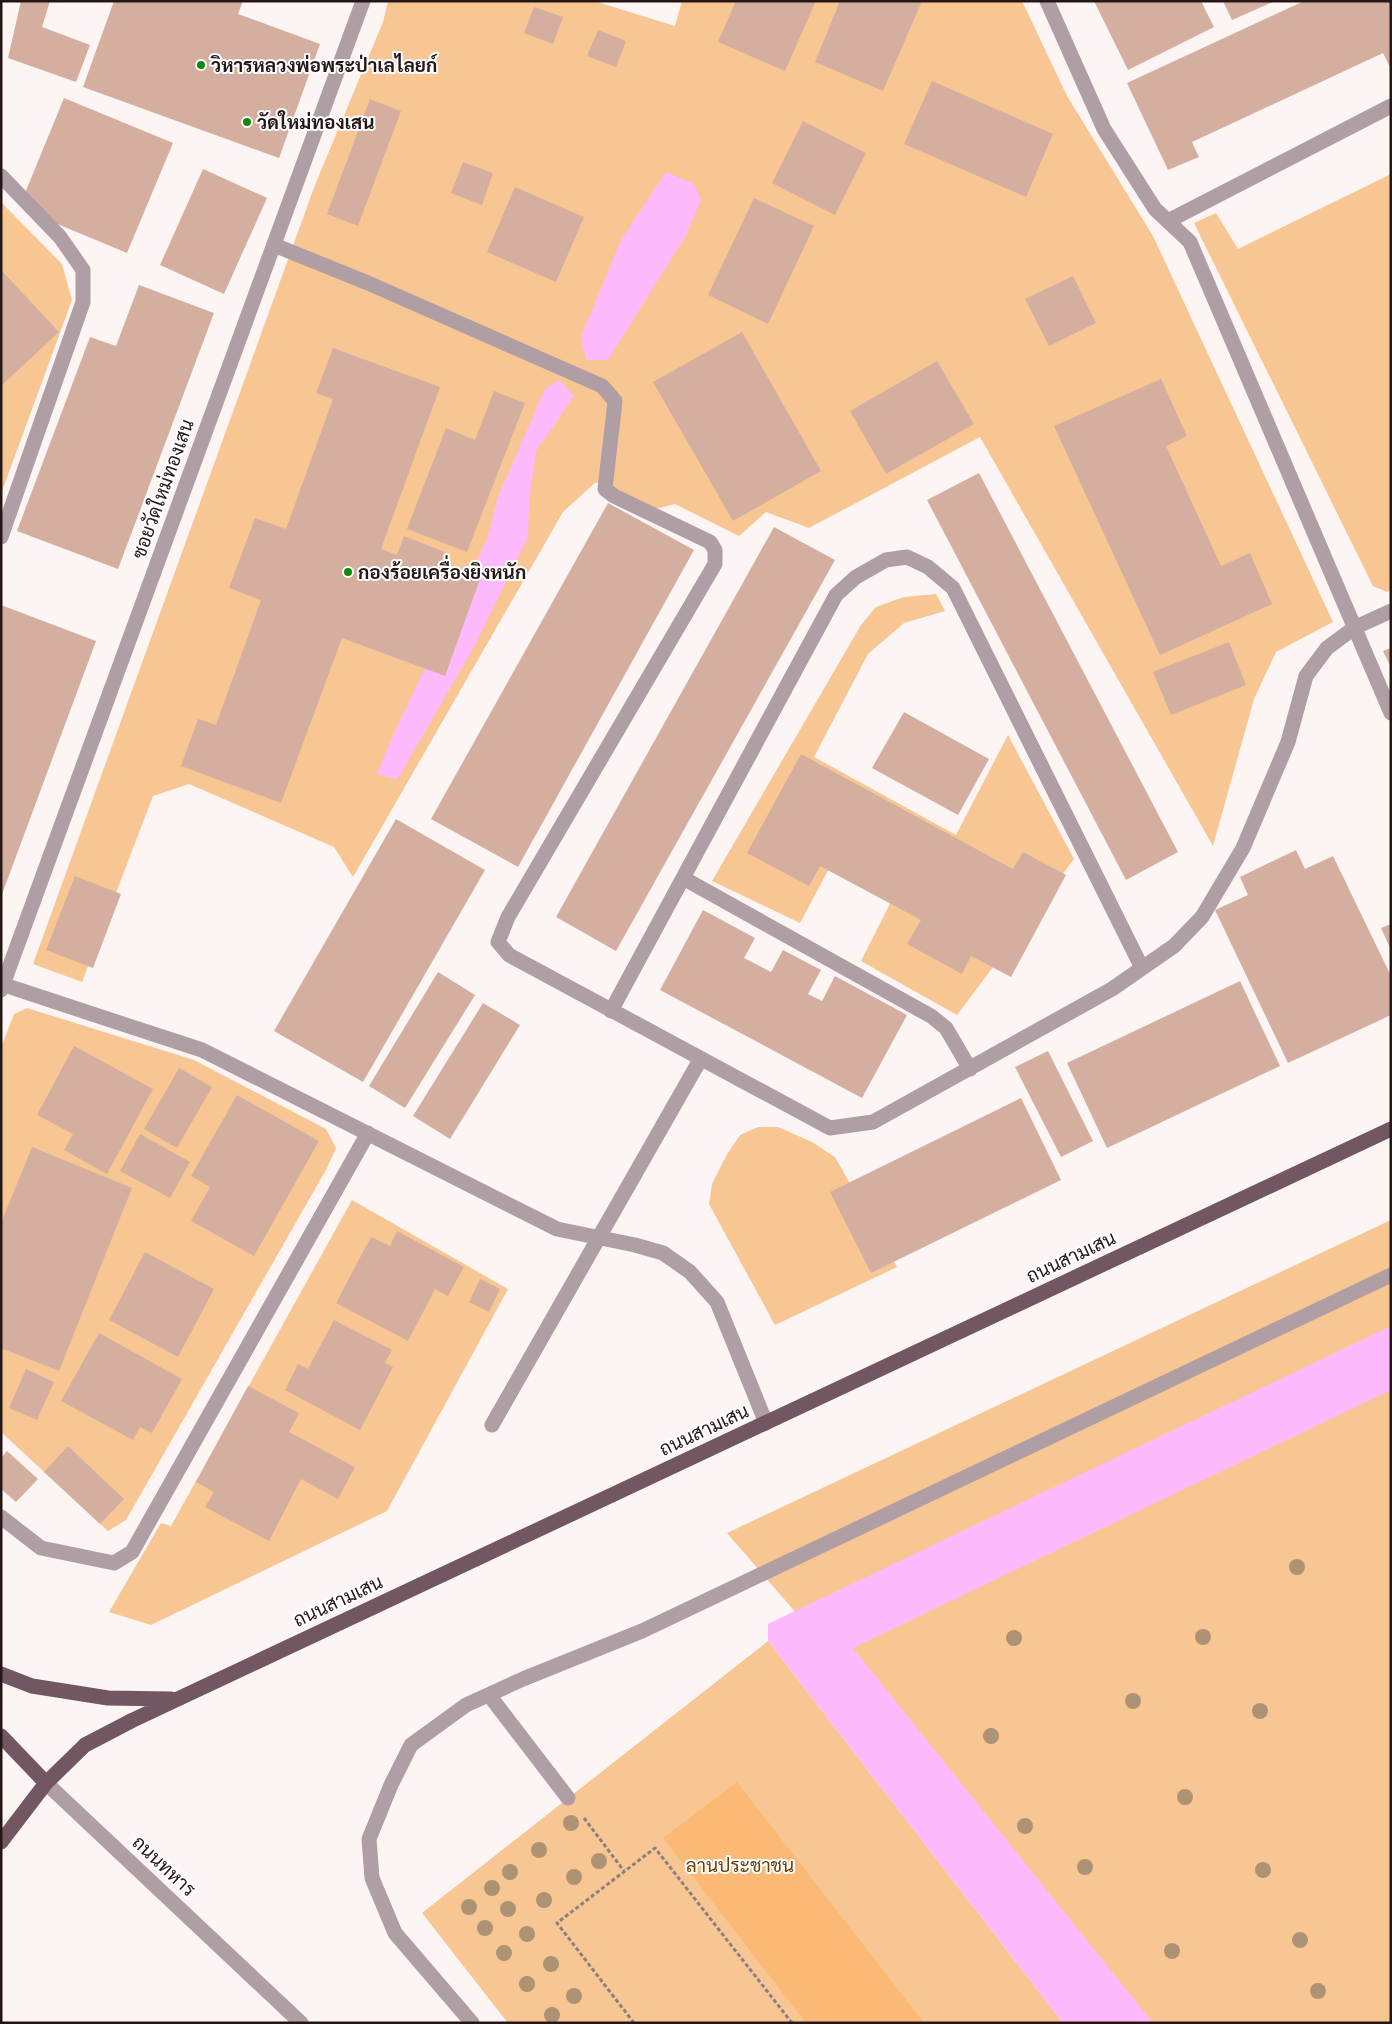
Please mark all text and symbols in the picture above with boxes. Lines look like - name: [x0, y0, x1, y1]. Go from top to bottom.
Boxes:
- place label: วิหารหลวงพ่อพระป่าเลไลยก์: [210, 52, 438, 79]
- marker: วิหารหลวงพ่อพระป่าเลไลยก์: [195, 59, 207, 71]
- place label: วัดใหม่ทองเสน: [257, 109, 375, 136]
- marker: วัดใหม่ทองเสน: [241, 116, 253, 128]
- street label: ซอยวัดใหม่ทองเสน: [125, 415, 201, 563]
- place label: กองร้อยเครื่องยิงหนัก: [358, 555, 526, 586]
- marker: กองร้อยเครื่องยิงหนัก: [342, 566, 354, 578]
- street label: ถนนสามเสน: [1022, 1224, 1120, 1290]
- street label: ถนนสามเสน: [655, 1397, 753, 1463]
- street label: ถนนสามเสน: [289, 1568, 387, 1634]
- street label: ถนนทหาร: [126, 1829, 202, 1903]
- park label: ลานประชาชน: [686, 1852, 794, 1879]

